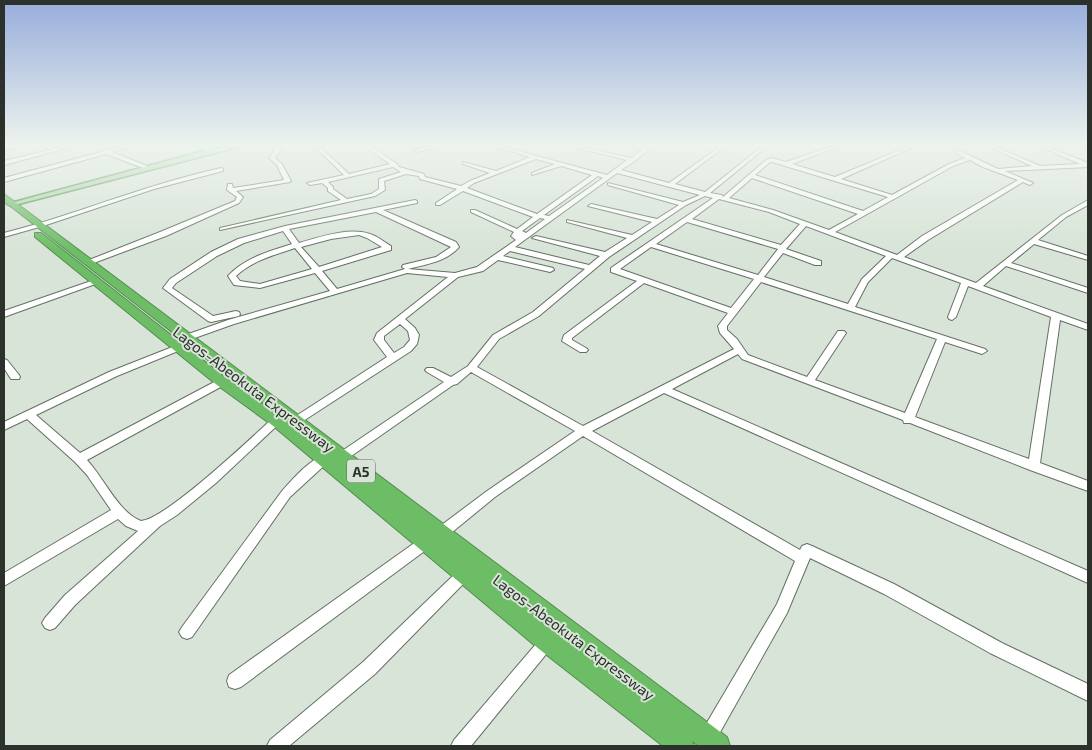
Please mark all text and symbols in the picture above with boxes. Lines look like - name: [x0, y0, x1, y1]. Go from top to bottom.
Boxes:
- street label: Lagos-Abeokuta Expressway: [170, 322, 338, 456]
- road number: A5: [347, 460, 375, 482]
- street label: Lagos-Abeokuta Expressway: [490, 570, 658, 704]

